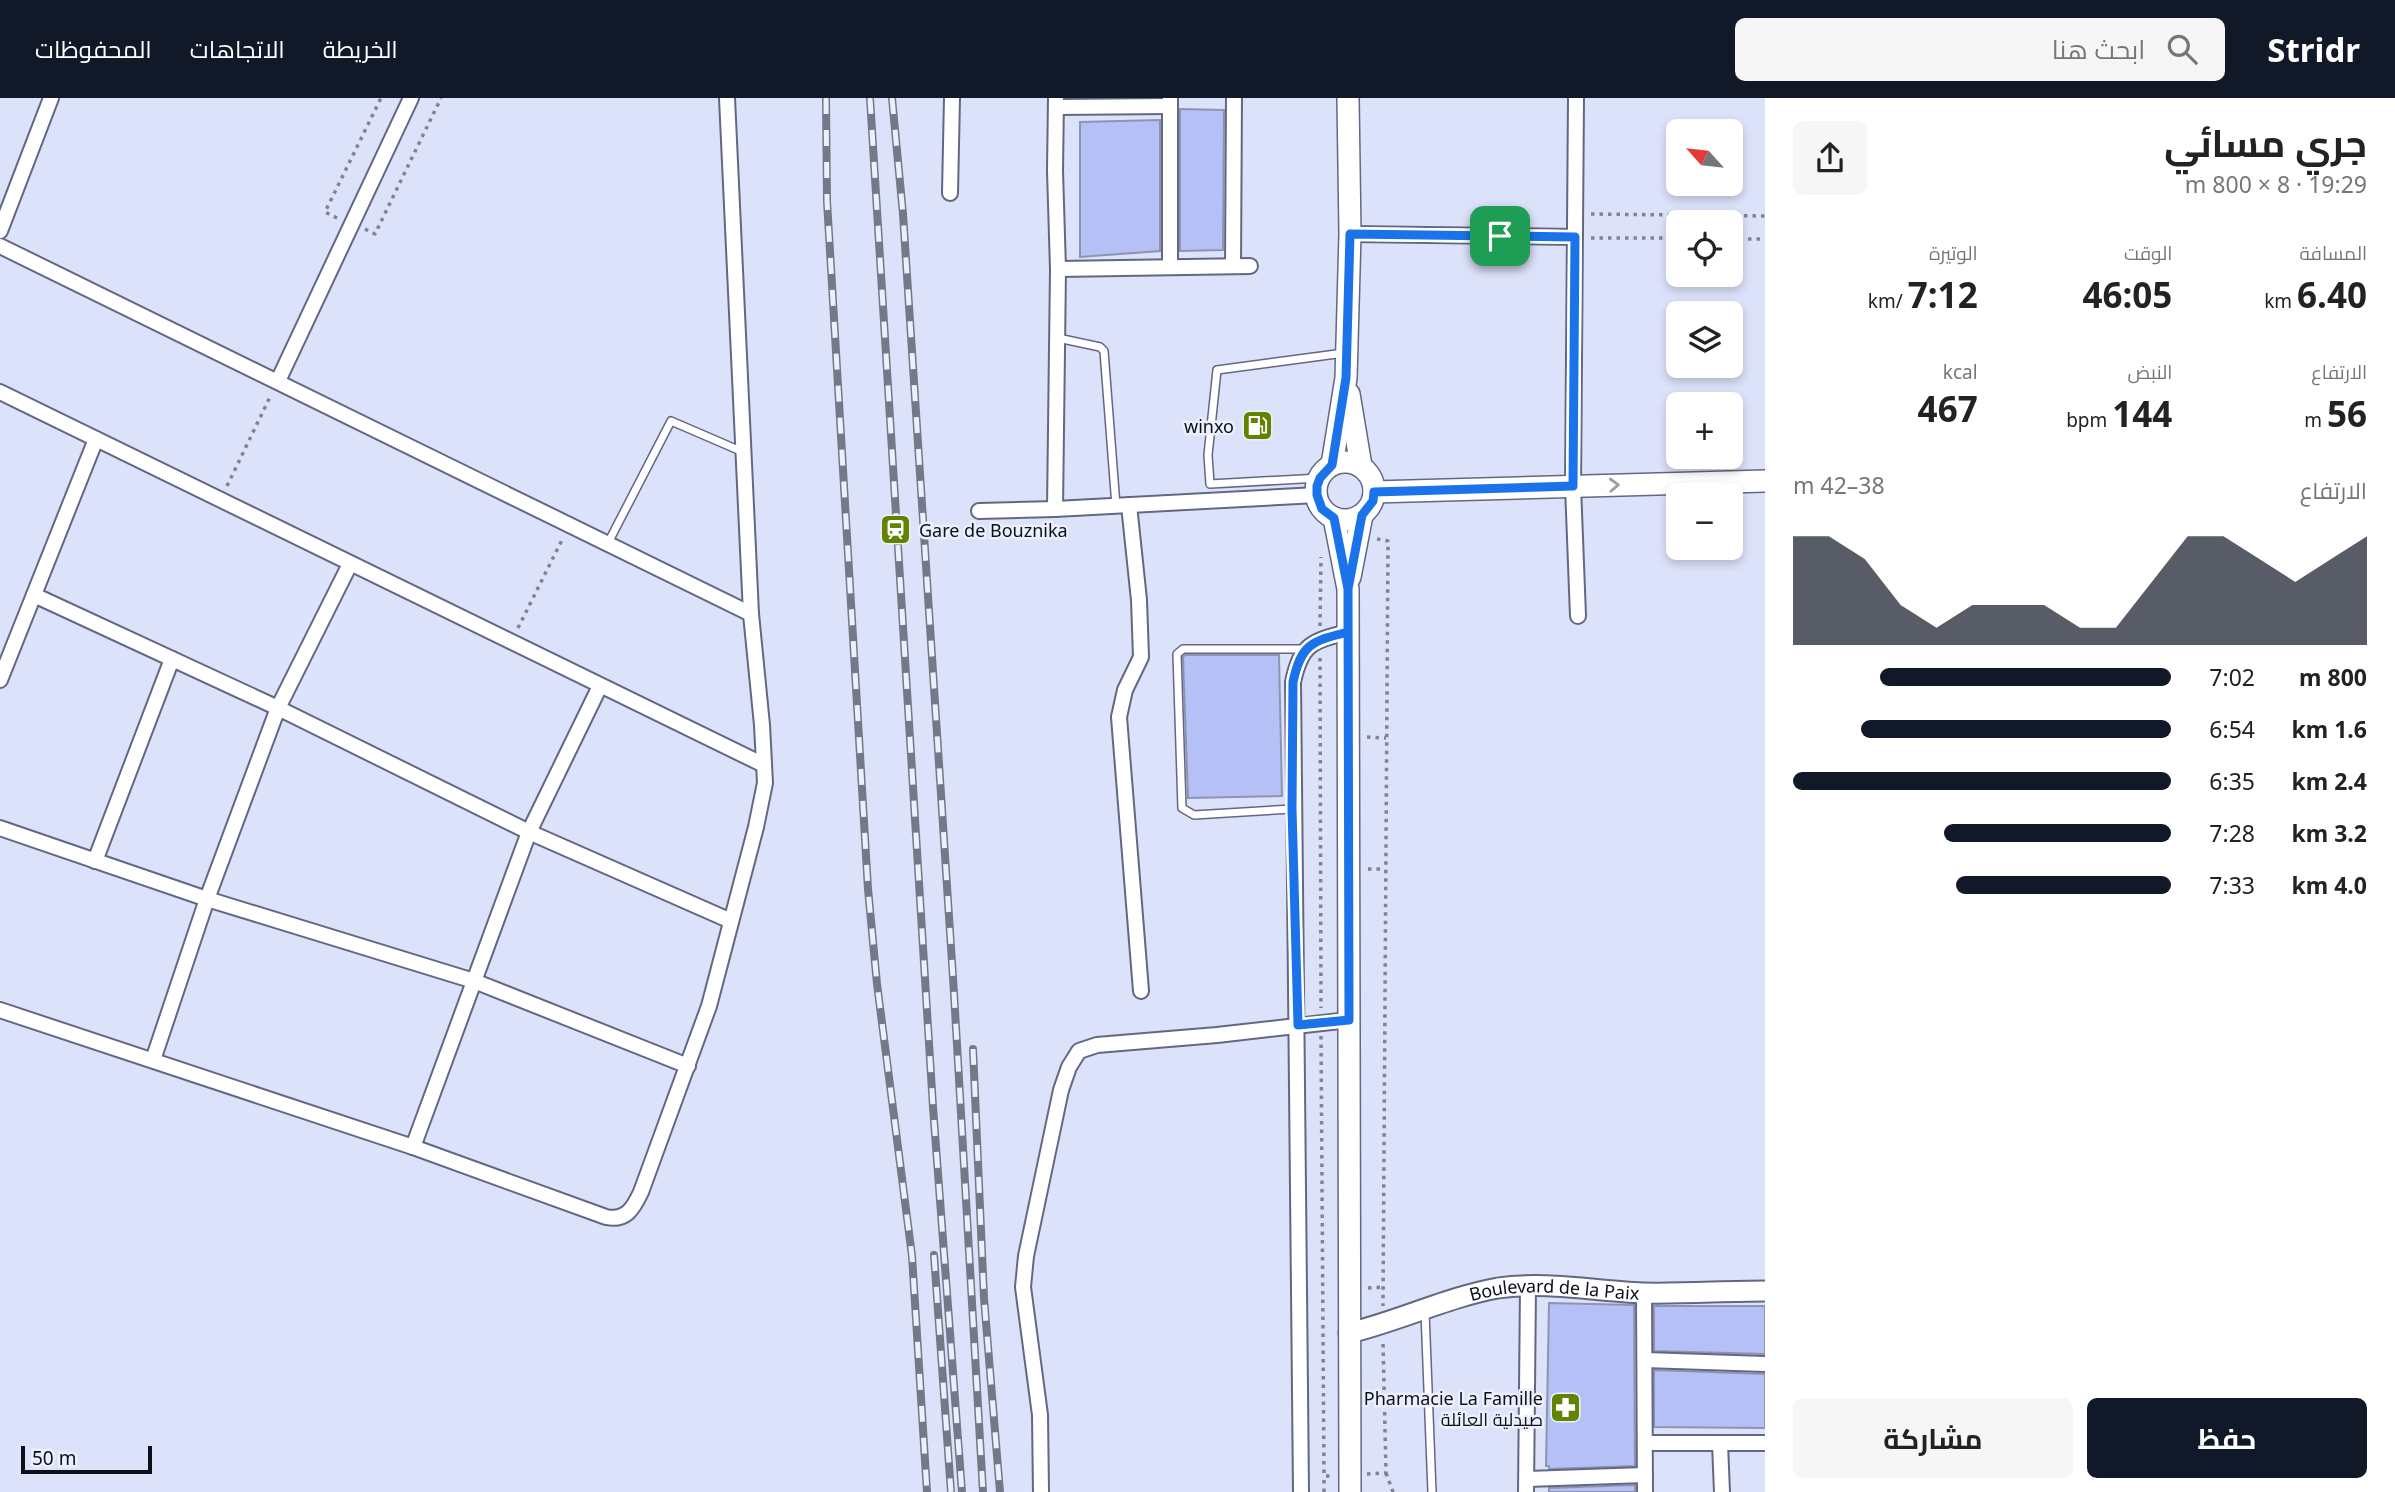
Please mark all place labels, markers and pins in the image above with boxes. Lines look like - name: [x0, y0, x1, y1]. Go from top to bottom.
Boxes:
- pin: [1470, 206, 1530, 266]
- fuel station icon: winxo: [1240, 409, 1274, 443]
- place label: winxo: [1184, 414, 1234, 438]
- station icon: Gare de Bouznika: [879, 513, 913, 547]
- place label: Gare de Bouznika: [919, 518, 1068, 542]
- place label: Pharmacie La Famille صيدلية العائلة: [1364, 1386, 1543, 1431]
- pharmacy icon: Pharmacie La Famille صيدلية العائلة: [1549, 1391, 1583, 1425]

